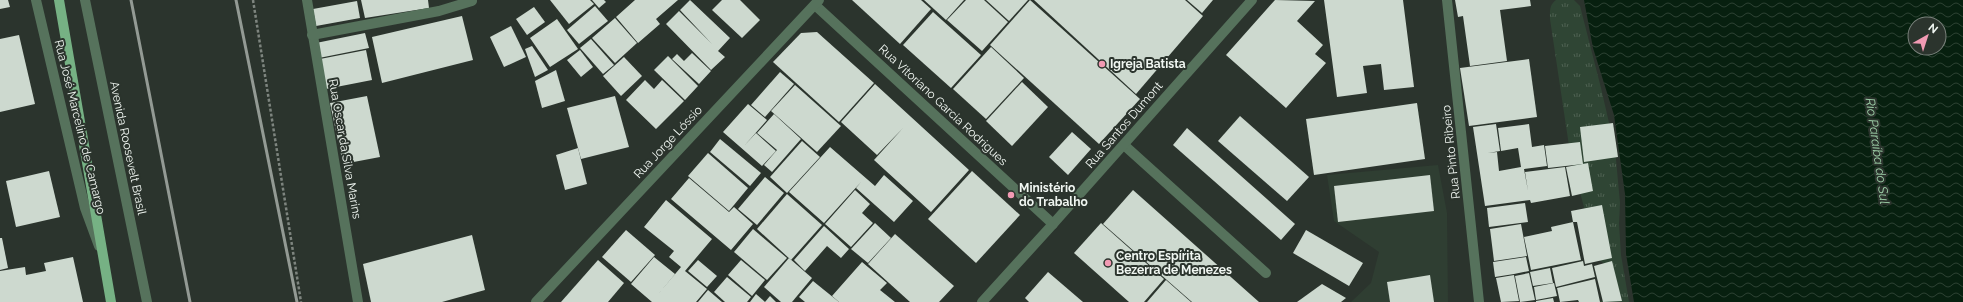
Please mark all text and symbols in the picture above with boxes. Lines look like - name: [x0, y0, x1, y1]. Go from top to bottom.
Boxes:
- north arrow: [1907, 16, 1947, 56]
- text: N: [1926, 21, 1940, 36]
- street label: Rua José Marcelino de Camargo: [52, 38, 108, 216]
- street label: Rua Vitoriano Garcia Rodrigues: [876, 42, 1010, 169]
- place label: Igreja Batista: [1110, 57, 1186, 71]
- marker: Igreja Batista: [1097, 59, 1107, 69]
- street label: Rua Oscar da Silva Marins: [326, 78, 364, 220]
- street label: Rua Santos Dumont: [1083, 79, 1165, 171]
- street label: Avenida Roosevelt Brasil: [107, 80, 149, 217]
- water label: Rio Paraíba do Sul: [1863, 97, 1892, 206]
- street label: Rua Jorge Lóssio: [631, 103, 705, 181]
- street label: Rua Pinto Ribeiro: [1439, 104, 1463, 200]
- place label: Ministério do Trabalho: [1019, 181, 1088, 209]
- marker: Ministério do Trabalho: [1006, 190, 1016, 200]
- place label: Centro Espírita Bezerra de Menezes: [1116, 249, 1232, 277]
- marker: Centro Espírita Bezerra de Menezes: [1103, 258, 1113, 268]

